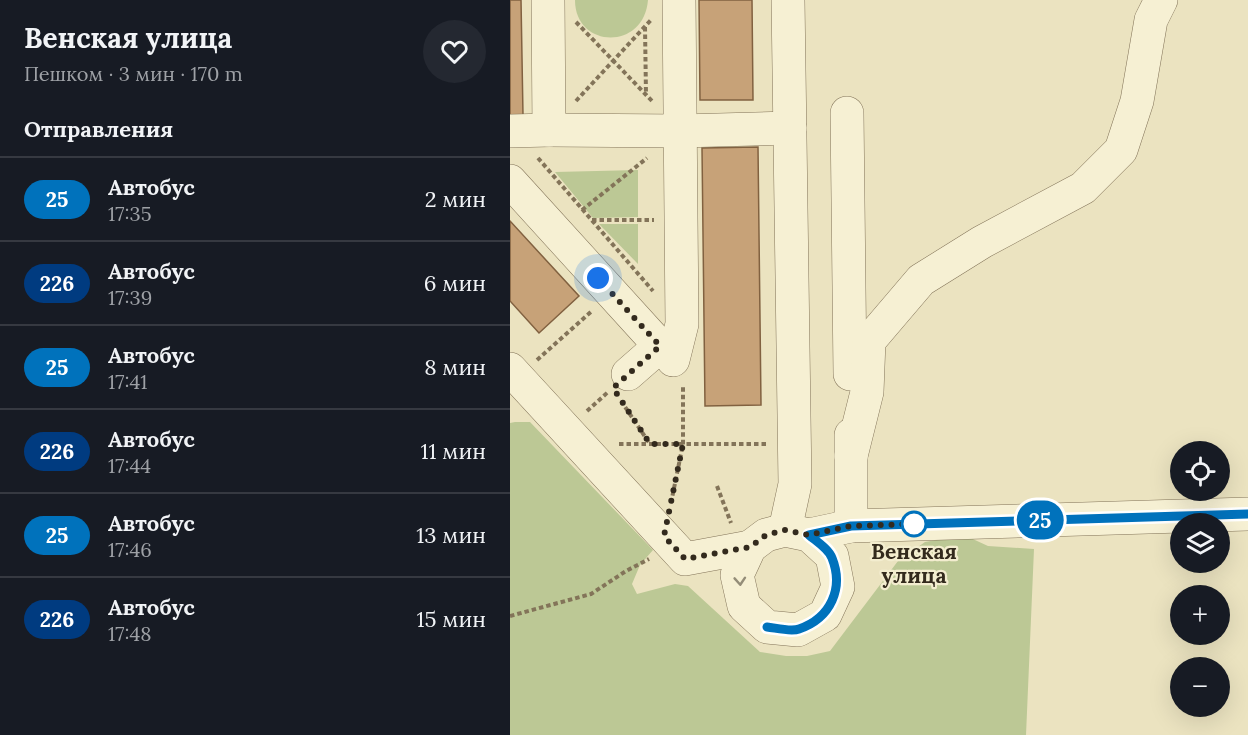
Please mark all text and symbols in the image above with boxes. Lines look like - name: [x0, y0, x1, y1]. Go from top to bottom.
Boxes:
- text: Венская улица: [24, 20, 232, 56]
- button: heart: [423, 20, 486, 83]
- text: Пешком · 3 мин · 170 m: [24, 61, 243, 86]
- text: Отправления: [24, 115, 173, 143]
- text: Автобус: [108, 173, 195, 201]
- text: 2 мин: [425, 185, 486, 213]
- text: 25: [46, 186, 68, 213]
- text: 17:35: [108, 201, 152, 226]
- text: Автобус: [108, 257, 195, 285]
- your location: [583, 263, 613, 293]
- text: 6 мин: [424, 269, 486, 297]
- text: 226: [40, 270, 74, 297]
- text: 17:39: [108, 285, 152, 310]
- text: Автобус: [108, 341, 195, 369]
- text: 8 мин: [424, 353, 486, 381]
- text: 25: [46, 354, 68, 381]
- text: 17:41: [108, 369, 148, 394]
- text: Автобус: [108, 425, 195, 453]
- text: 11 мин: [420, 437, 486, 465]
- text: 226: [40, 438, 74, 465]
- map controls: [1170, 441, 1230, 717]
- button: locate: [1170, 441, 1230, 501]
- text: 17:44: [108, 453, 151, 478]
- line badge: 25: [1013, 500, 1067, 540]
- text: 25: [1029, 507, 1051, 534]
- text: Автобус: [108, 509, 195, 537]
- marker: Венская улица: [901, 511, 927, 537]
- button: layers: [1170, 513, 1230, 573]
- text: 13 мин: [416, 521, 486, 549]
- text: 25: [46, 522, 68, 549]
- text: 17:46: [108, 537, 152, 562]
- place label: Венская улица: [871, 538, 957, 589]
- one-way arrow: [733, 576, 746, 586]
- button: +: [1170, 585, 1230, 645]
- text: Автобус: [108, 593, 195, 621]
- text: 15 мин: [417, 605, 486, 633]
- text: 226: [40, 606, 74, 633]
- text: 17:48: [108, 621, 152, 646]
- button: −: [1170, 657, 1230, 717]

